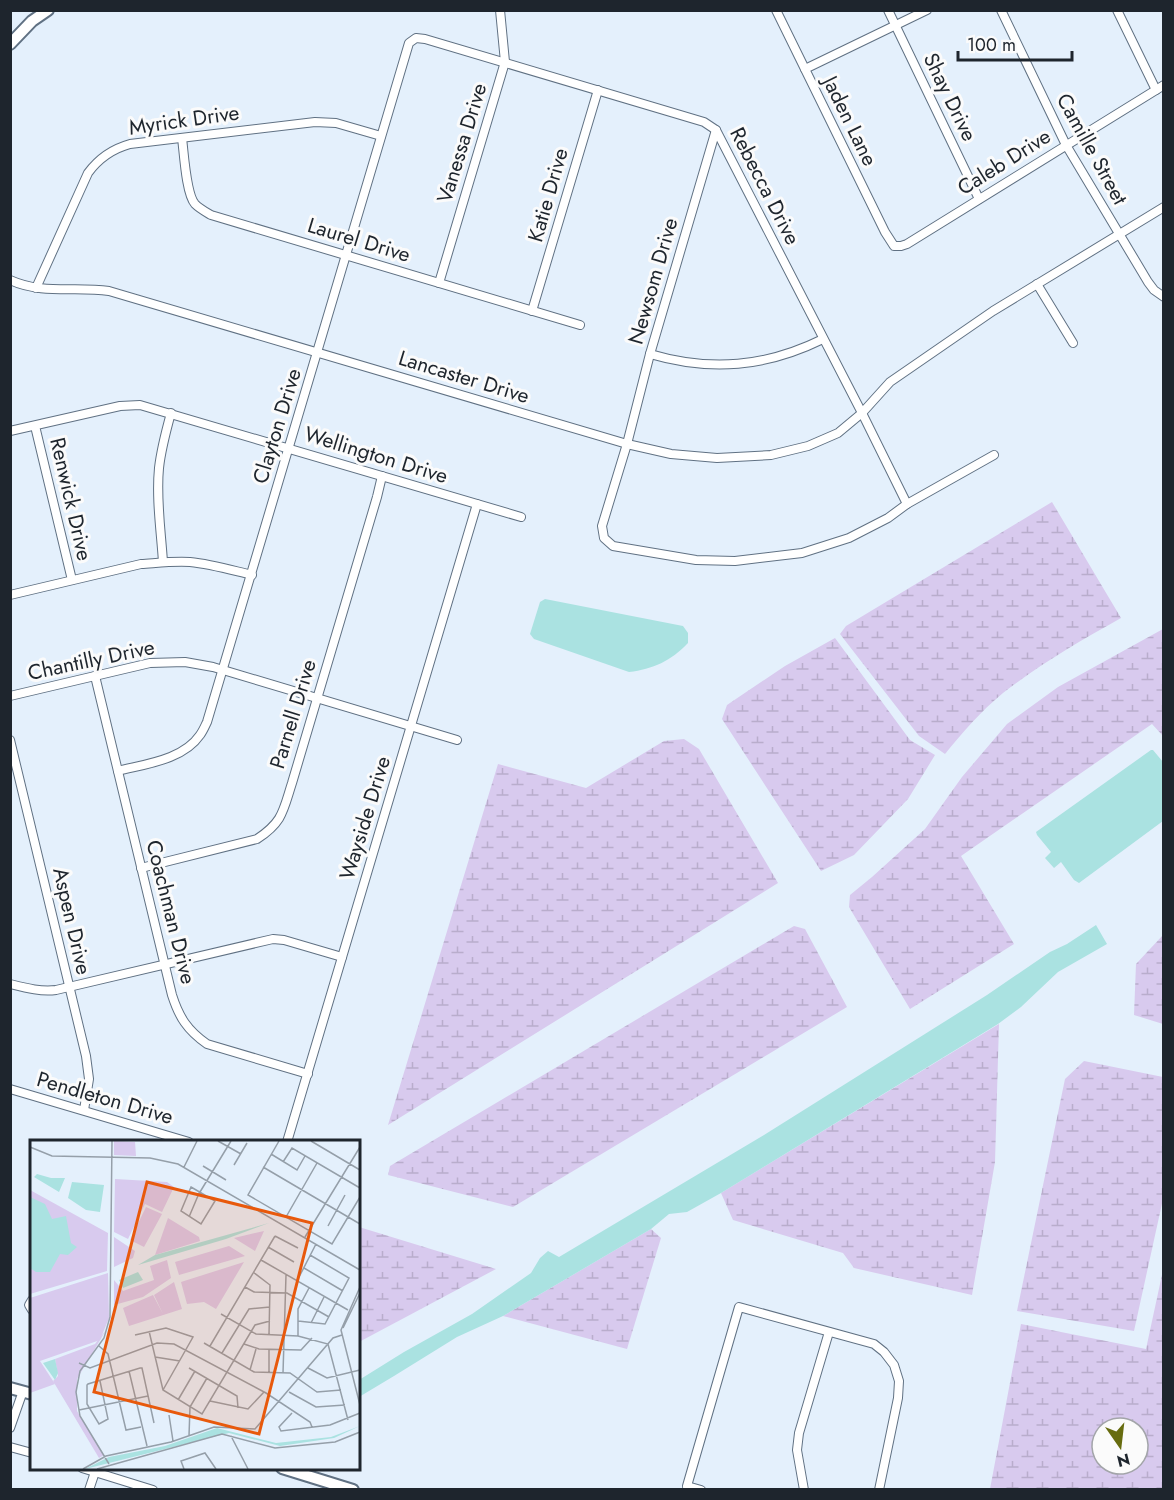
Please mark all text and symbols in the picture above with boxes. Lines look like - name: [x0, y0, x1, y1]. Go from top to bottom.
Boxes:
- scale bar: [958, 24, 1072, 62]
- text: 100 m: [967, 32, 1016, 58]
- street label: Shay Drive: [916, 48, 984, 146]
- street label: Jaden Lane: [814, 68, 885, 171]
- street label: Vanessa Drive: [430, 79, 494, 207]
- street label: Camille Street: [1049, 88, 1135, 210]
- street label: Myrick Drive: [127, 97, 241, 143]
- street label: Caleb Drive: [951, 121, 1057, 203]
- street label: Rebecca Drive: [722, 122, 808, 250]
- street label: Katie Drive: [520, 144, 576, 245]
- street label: Laurel Drive: [304, 210, 414, 270]
- street label: Newsom Drive: [621, 214, 685, 348]
- street label: Lancaster Drive: [395, 343, 533, 411]
- street label: Clayton Drive: [245, 365, 309, 487]
- street label: Wellington Drive: [301, 419, 452, 491]
- street label: Renwick Drive: [42, 434, 100, 564]
- street label: Chantilly Drive: [25, 632, 157, 688]
- street label: Parnell Drive: [262, 656, 324, 772]
- street label: Wayside Drive: [332, 752, 398, 883]
- street label: Coachman Drive: [139, 837, 203, 987]
- street label: Aspen Drive: [45, 864, 99, 978]
- street label: Pendleton Drive: [33, 1064, 177, 1132]
- inset map: [30, 1140, 360, 1470]
- north arrow: [1090, 1416, 1150, 1476]
- text: N: [1115, 1447, 1132, 1473]

